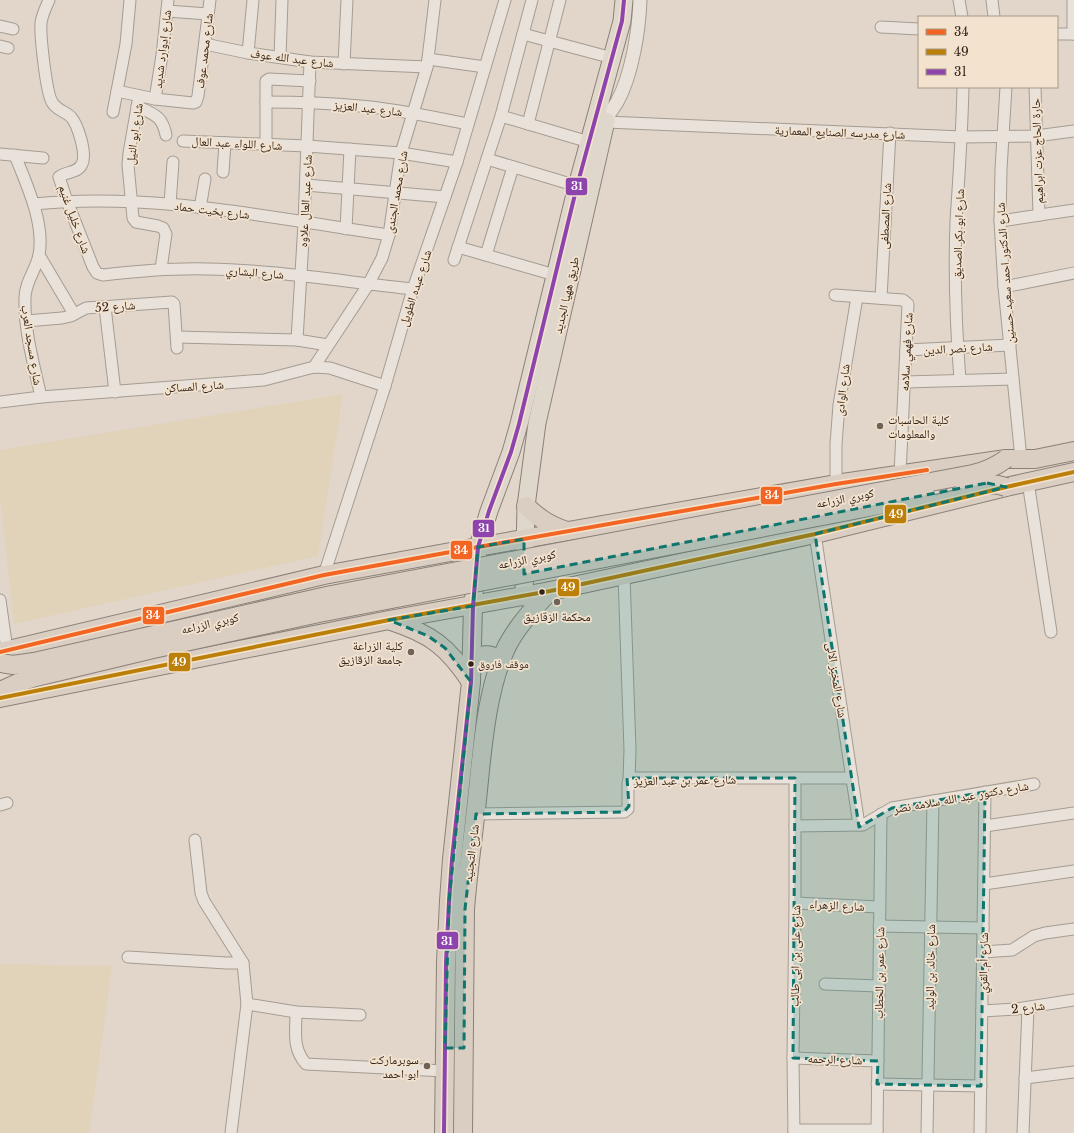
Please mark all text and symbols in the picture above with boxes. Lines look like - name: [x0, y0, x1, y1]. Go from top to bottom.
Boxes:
- street label: شارع إدوارد شديد: [150, 9, 175, 89]
- street label: شارع محمد عوف: [192, 12, 217, 90]
- legend: [918, 16, 1058, 88]
- text: 34: [954, 24, 968, 39]
- text: 49: [954, 44, 969, 59]
- street label: شارع عبد الله عوف: [249, 45, 335, 72]
- text: 31: [954, 64, 967, 79]
- street label: شارع عبد العزيز: [332, 97, 403, 120]
- street label: حارة الحاج عزت ابراهيم: [1028, 98, 1047, 204]
- street label: شارع ابو النيل: [122, 102, 147, 166]
- street label: شارع مدرسه الصنايع المعمارية: [774, 122, 906, 143]
- street label: شارع اللواء عبد العال: [191, 133, 283, 154]
- street label: شارع محمد الجندى: [381, 149, 412, 235]
- street label: شارع عبد العال علاوه: [295, 154, 316, 248]
- line badge: 31: [565, 177, 588, 196]
- text: 31: [571, 179, 583, 193]
- street label: شارع المصطفى: [876, 182, 895, 250]
- street label: شارع خليل غنيم: [55, 183, 94, 256]
- street label: شارع ابو بكر الصديق: [949, 188, 968, 280]
- street label: شارع بخيت حماد: [173, 198, 251, 223]
- street label: شارع الدكتور احمد سعيد حسنين: [993, 202, 1018, 344]
- street label: شارع عبده الطويل: [396, 248, 435, 328]
- street label: طريق ههيا الجديد: [550, 255, 582, 335]
- street label: شارع البشاري: [225, 262, 285, 285]
- street label: شارع 52: [94, 297, 136, 316]
- street label: شارع مسجد العرب: [17, 304, 46, 387]
- street label: شارع فهمي سلامه: [896, 312, 919, 392]
- street label: شارع نصر الدين: [923, 339, 993, 358]
- street label: شارع الوادى: [831, 363, 854, 417]
- street label: شارع المساكن: [164, 376, 224, 397]
- place label: كلية الحاسبات والمعلومات: [888, 412, 949, 441]
- marker: كلية الحاسبات والمعلومات: [875, 421, 885, 431]
- street label: كوبري الزراعه: [815, 485, 876, 514]
- line badge: 34: [760, 486, 783, 505]
- text: 34: [765, 488, 779, 502]
- line badge: 49: [884, 504, 907, 524]
- text: 49: [889, 507, 903, 521]
- line badge: 31: [472, 519, 495, 538]
- text: 31: [478, 521, 490, 535]
- line badge: 34: [450, 540, 473, 560]
- text: 34: [454, 543, 468, 557]
- street label: كوبري الزراعه: [497, 546, 558, 575]
- line badge: 49: [557, 578, 580, 597]
- text: 49: [561, 580, 575, 594]
- unlabelled marker: [537, 587, 547, 597]
- marker: محكمة الزقازيق: [552, 597, 562, 607]
- line badge: 34: [142, 606, 165, 625]
- text: 34: [146, 608, 160, 622]
- street label: كوبري الزراعه: [180, 609, 241, 640]
- place label: محكمة الزقازيق: [523, 609, 591, 624]
- place label: كلية الزراعة جامعة الزقازيق: [338, 638, 403, 667]
- street label: شارع المخبز الالى: [823, 641, 850, 719]
- marker: كلية الزراعة جامعة الزقازيق: [406, 647, 416, 657]
- line badge: 49: [168, 652, 191, 672]
- text: 49: [172, 655, 186, 669]
- place label: موقف فاروق: [478, 657, 529, 671]
- marker: موقف فاروق: [466, 659, 476, 669]
- street label: شارع عمر بن عبد العزيز: [633, 772, 736, 789]
- street label: شارع دكتور عبد الله سلامه نصر: [891, 778, 1030, 817]
- street label: شارع التجنيد: [460, 823, 483, 883]
- street label: شارع الزهراء: [809, 896, 865, 915]
- street label: شارع على بن ابى طالب: [787, 905, 804, 1007]
- street label: شارع خالد بن الوليد: [922, 924, 939, 1010]
- street label: شارع عمر بن الخطاب: [871, 926, 888, 1019]
- line badge: 31: [436, 931, 459, 950]
- street label: شارع أم القري: [975, 932, 994, 994]
- text: 31: [441, 934, 453, 948]
- street label: شارع 2: [1010, 997, 1046, 1017]
- street label: شارع الرحمه: [807, 1051, 863, 1068]
- place label: سوبرماركت ابو احمد: [369, 1052, 419, 1081]
- marker: سوبرماركت ابو احمد: [422, 1061, 432, 1071]

